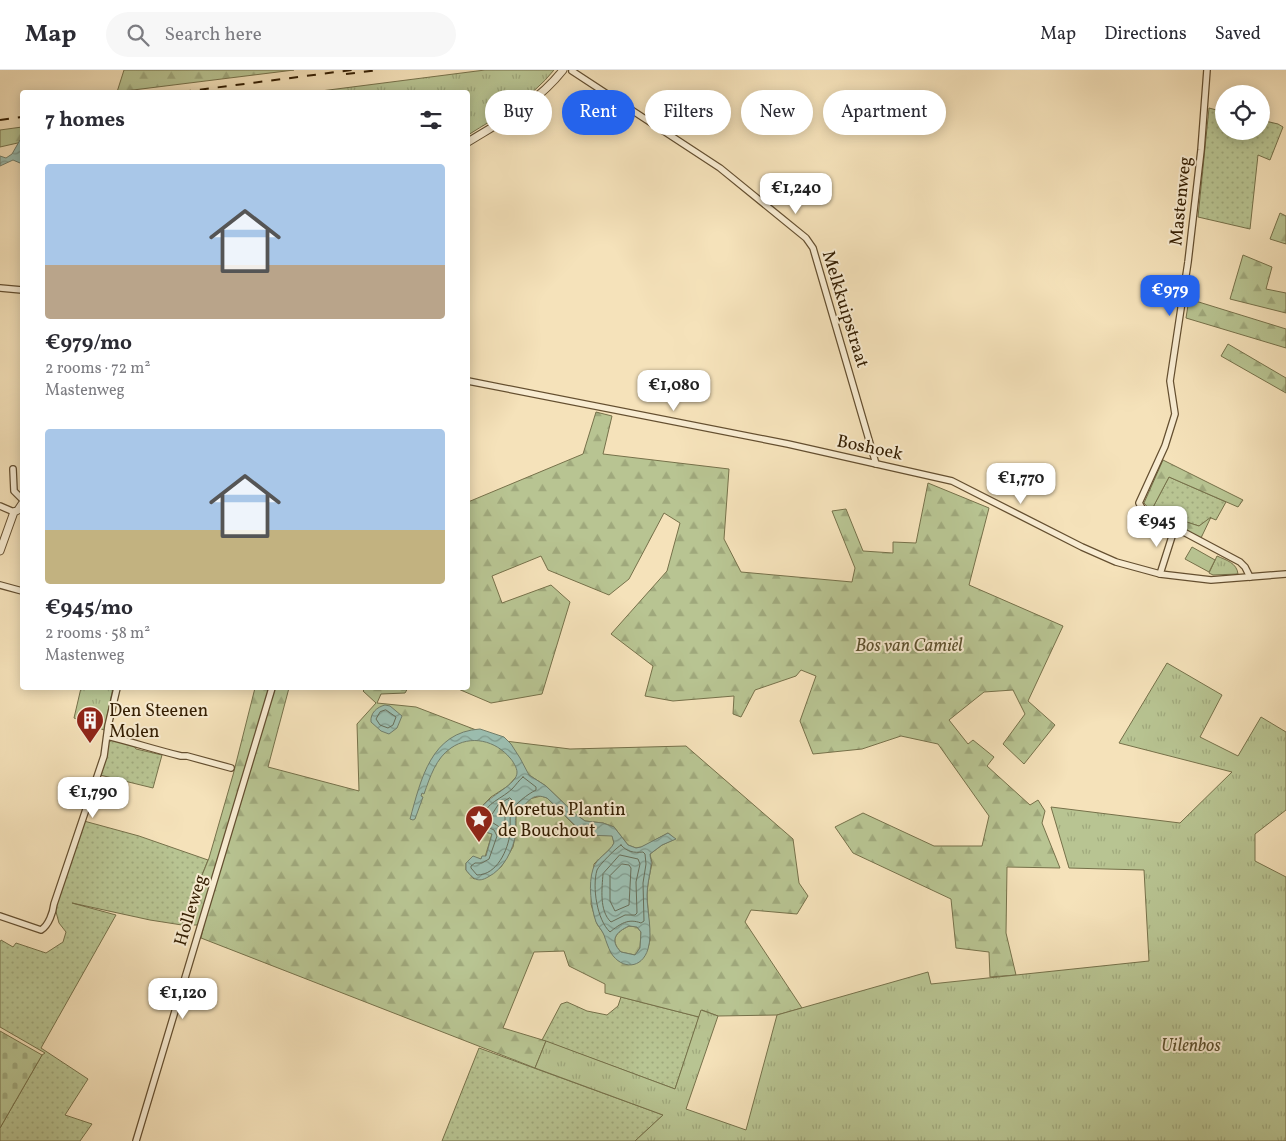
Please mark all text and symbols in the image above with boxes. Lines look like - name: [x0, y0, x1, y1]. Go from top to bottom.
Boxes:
- search box: [106, 12, 456, 57]
- text: Map: [25, 18, 76, 52]
- icon: search: [124, 21, 152, 49]
- text: Search here: [164, 22, 262, 48]
- text: Map: [1040, 22, 1076, 47]
- text: Directions: [1104, 22, 1187, 47]
- text: Saved: [1215, 22, 1261, 47]
- map controls: [1215, 85, 1270, 140]
- button: locate: [1215, 85, 1270, 140]
- chip: Buy: [485, 90, 552, 135]
- chip: Rent: [562, 90, 635, 135]
- chip: Filters: [645, 90, 731, 135]
- chip: New: [741, 90, 813, 135]
- chip: Apartment: [823, 90, 946, 135]
- text: 7 homes: [45, 106, 125, 135]
- icon: filters: [417, 106, 445, 134]
- street label: Mastenweg: [1164, 155, 1199, 247]
- pin: €1,240: [755, 172, 837, 215]
- text: €1,240: [771, 178, 821, 200]
- icon: home: [200, 196, 290, 286]
- street label: Melkkuipstraat: [815, 248, 874, 371]
- pin: €979: [1140, 274, 1200, 317]
- text: €979: [1152, 280, 1188, 302]
- text: €979/mo: [45, 329, 132, 358]
- text: 2 rooms · 72 m²: [45, 358, 150, 380]
- pin: €1,080: [633, 370, 715, 412]
- text: €1,080: [648, 375, 700, 397]
- text: Mastenweg: [45, 380, 125, 402]
- street label: Boshoek: [834, 429, 905, 468]
- icon: home: [200, 461, 290, 551]
- pin: €1,770: [980, 462, 1062, 505]
- text: €1,770: [998, 468, 1044, 490]
- pin: €945: [1127, 506, 1187, 548]
- text: €945: [1138, 511, 1176, 533]
- text: €945/mo: [45, 594, 133, 623]
- text: 2 rooms · 58 m²: [45, 623, 150, 645]
- park label: Bos van Camiel: [855, 634, 963, 659]
- text: Mastenweg: [45, 645, 125, 667]
- place label: Den Steenen Molen: [109, 699, 208, 745]
- building icon: Den Steenen Molen: [75, 705, 105, 744]
- pin: €1,790: [52, 776, 134, 819]
- text: €1,790: [69, 782, 117, 804]
- place label: Moretus Plantin de Bouchout: [498, 798, 626, 844]
- place icon: Moretus Plantin de Bouchout: [464, 804, 494, 843]
- street label: Holleweg: [169, 872, 214, 949]
- pin: €1,120: [142, 978, 224, 1020]
- text: €1,120: [159, 983, 207, 1005]
- park label: Uilenbos: [1161, 1034, 1221, 1059]

